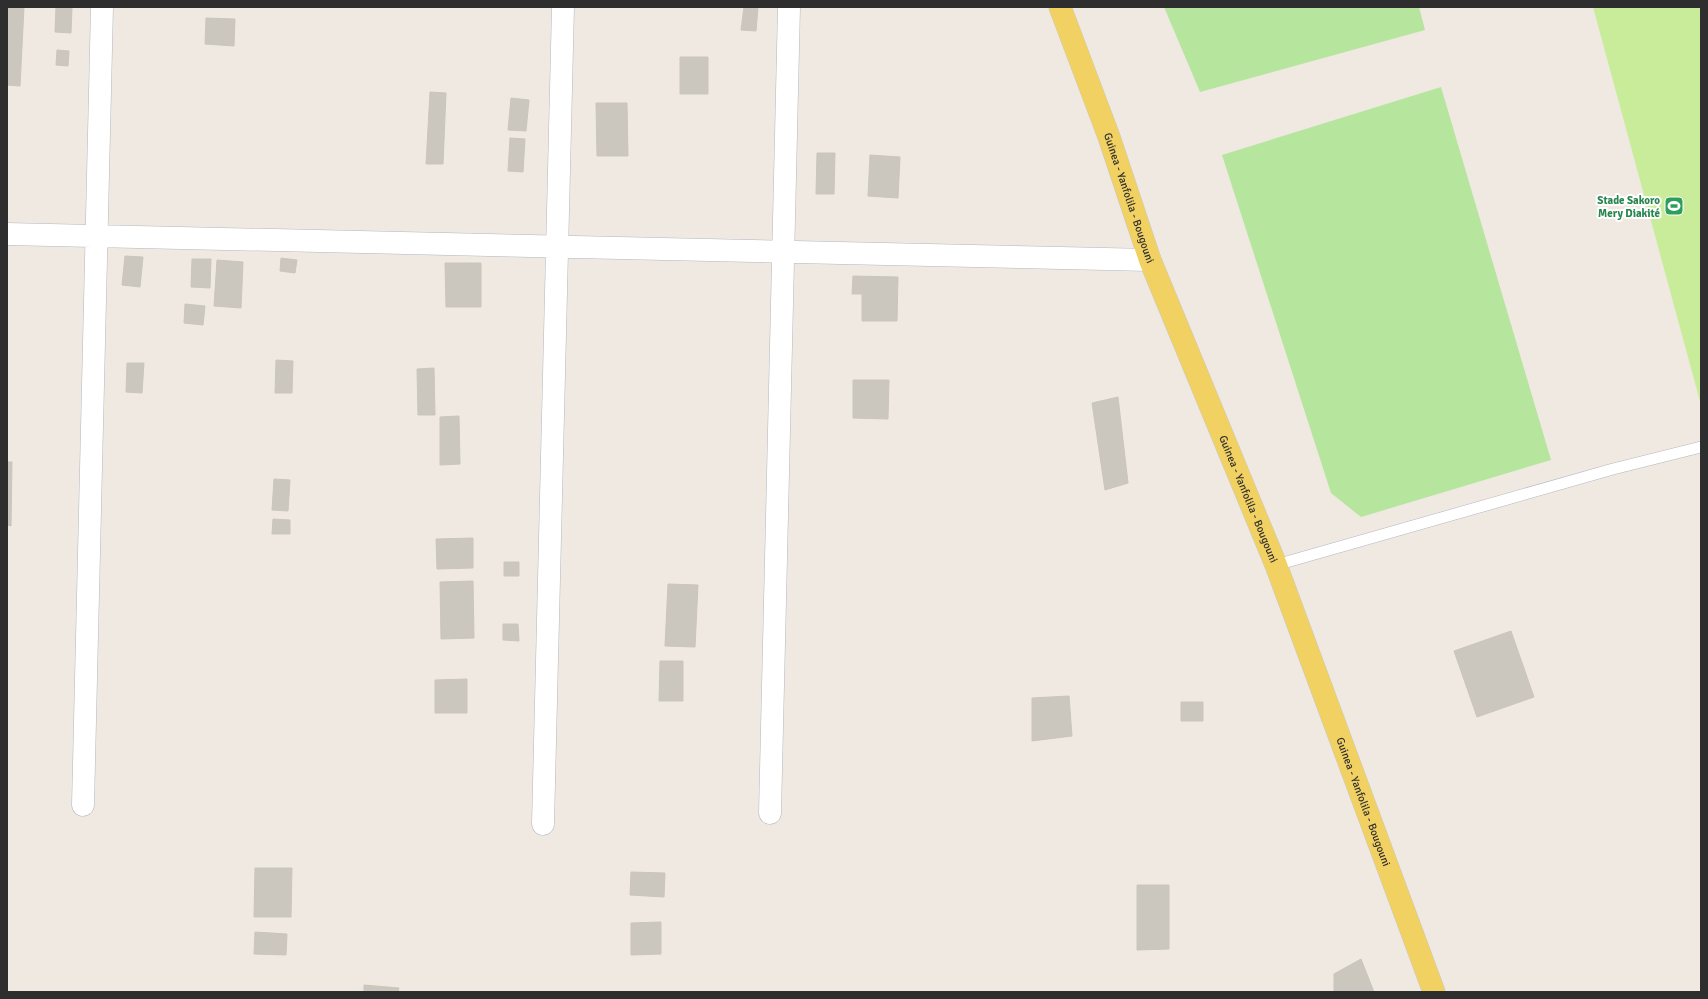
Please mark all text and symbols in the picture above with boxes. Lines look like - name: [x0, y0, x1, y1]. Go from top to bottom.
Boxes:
- street label: Guinea - Yanfolila - Bougouni: [1101, 131, 1157, 265]
- place label: Stade Sakoro Mery Diakité: [1597, 194, 1661, 220]
- sports icon: Stade Sakoro Mery Diakité: [1663, 195, 1685, 217]
- street label: Guinea - Yanfolila - Bougouni: [1217, 433, 1281, 564]
- street label: Guinea - Yanfolila - Bougouni: [1334, 735, 1393, 868]

